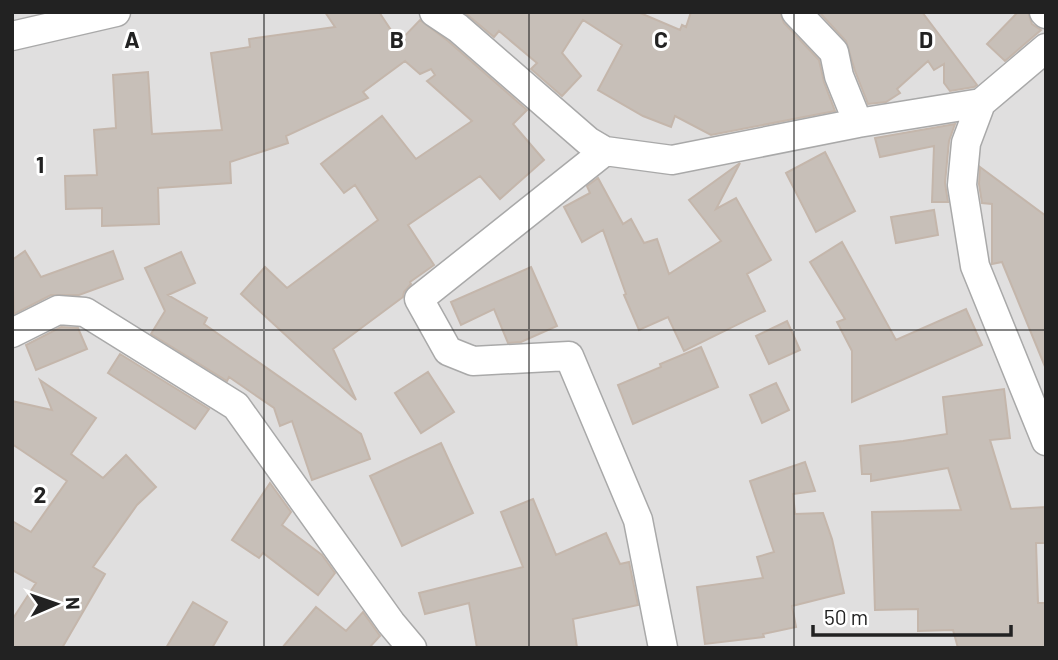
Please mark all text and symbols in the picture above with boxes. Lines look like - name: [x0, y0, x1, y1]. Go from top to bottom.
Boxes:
- text: A: [124, 25, 140, 53]
- text: B: [390, 25, 404, 53]
- text: C: [654, 25, 668, 53]
- text: D: [919, 25, 933, 53]
- text: 1: [36, 150, 44, 178]
- text: 2: [34, 480, 46, 508]
- north arrow: [21, 569, 91, 639]
- scale bar: [813, 594, 1011, 638]
- text: N: [62, 597, 85, 610]
- text: 50 m: [824, 604, 868, 629]

